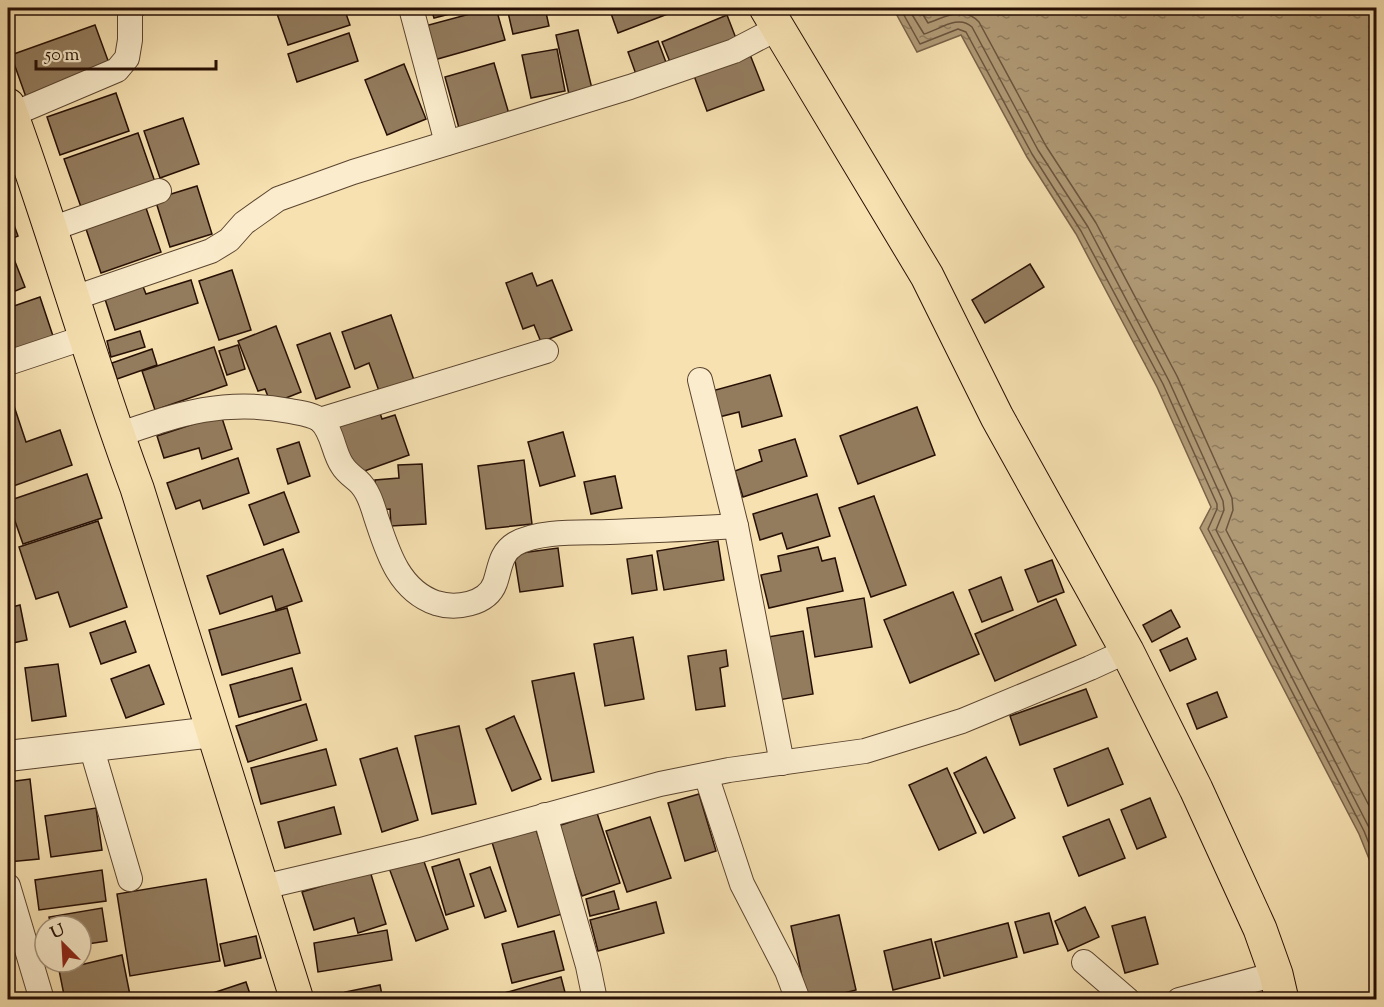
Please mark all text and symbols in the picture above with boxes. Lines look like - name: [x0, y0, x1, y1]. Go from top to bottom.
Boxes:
- scale bar: [36, 33, 216, 71]
- text: 50 m: [44, 43, 80, 69]
- north arrow: [33, 914, 93, 974]
- text: U: [47, 919, 69, 946]

